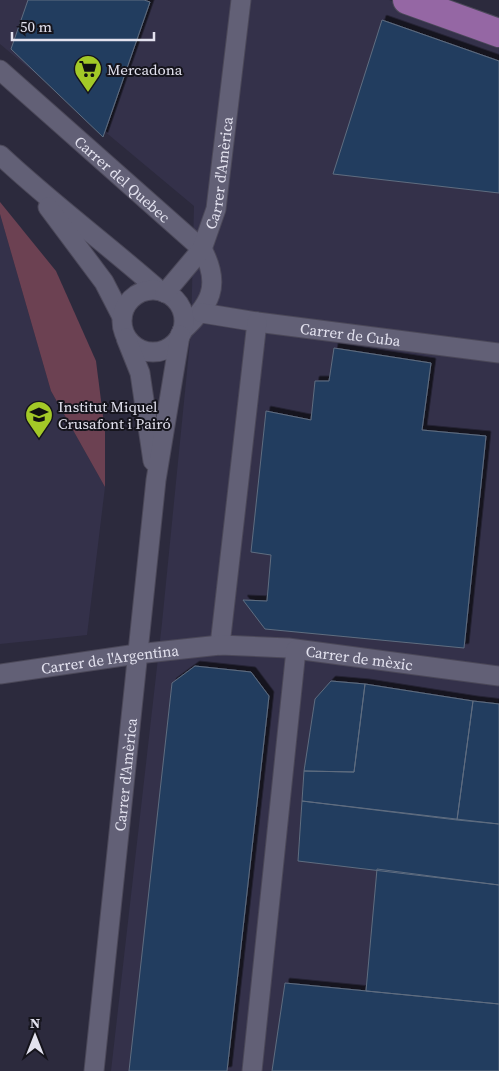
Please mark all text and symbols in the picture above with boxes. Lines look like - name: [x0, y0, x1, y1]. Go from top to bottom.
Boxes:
- scale bar: [12, 10, 155, 42]
- text: 50 m: [20, 16, 52, 37]
- supermarket icon: Mercadona: [73, 54, 103, 93]
- place label: Mercadona: [107, 59, 183, 80]
- street label: Carrer d'Amèrica: [199, 115, 238, 232]
- street label: Carrer del Quebec: [70, 131, 175, 227]
- street label: Carrer de Cuba: [299, 317, 402, 351]
- place label: Institut Miquel Crusafont i Pairó: [58, 396, 171, 434]
- school or university icon: Institut Miquel Crusafont i Pairó: [24, 400, 54, 439]
- street label: Carrer de l'Argentina: [40, 639, 180, 678]
- street label: Carrer de mèxic: [305, 640, 414, 675]
- street label: Carrer d'Amèrica: [109, 717, 142, 832]
- north arrow: [10, 1011, 60, 1061]
- text: N: [30, 1013, 40, 1033]

